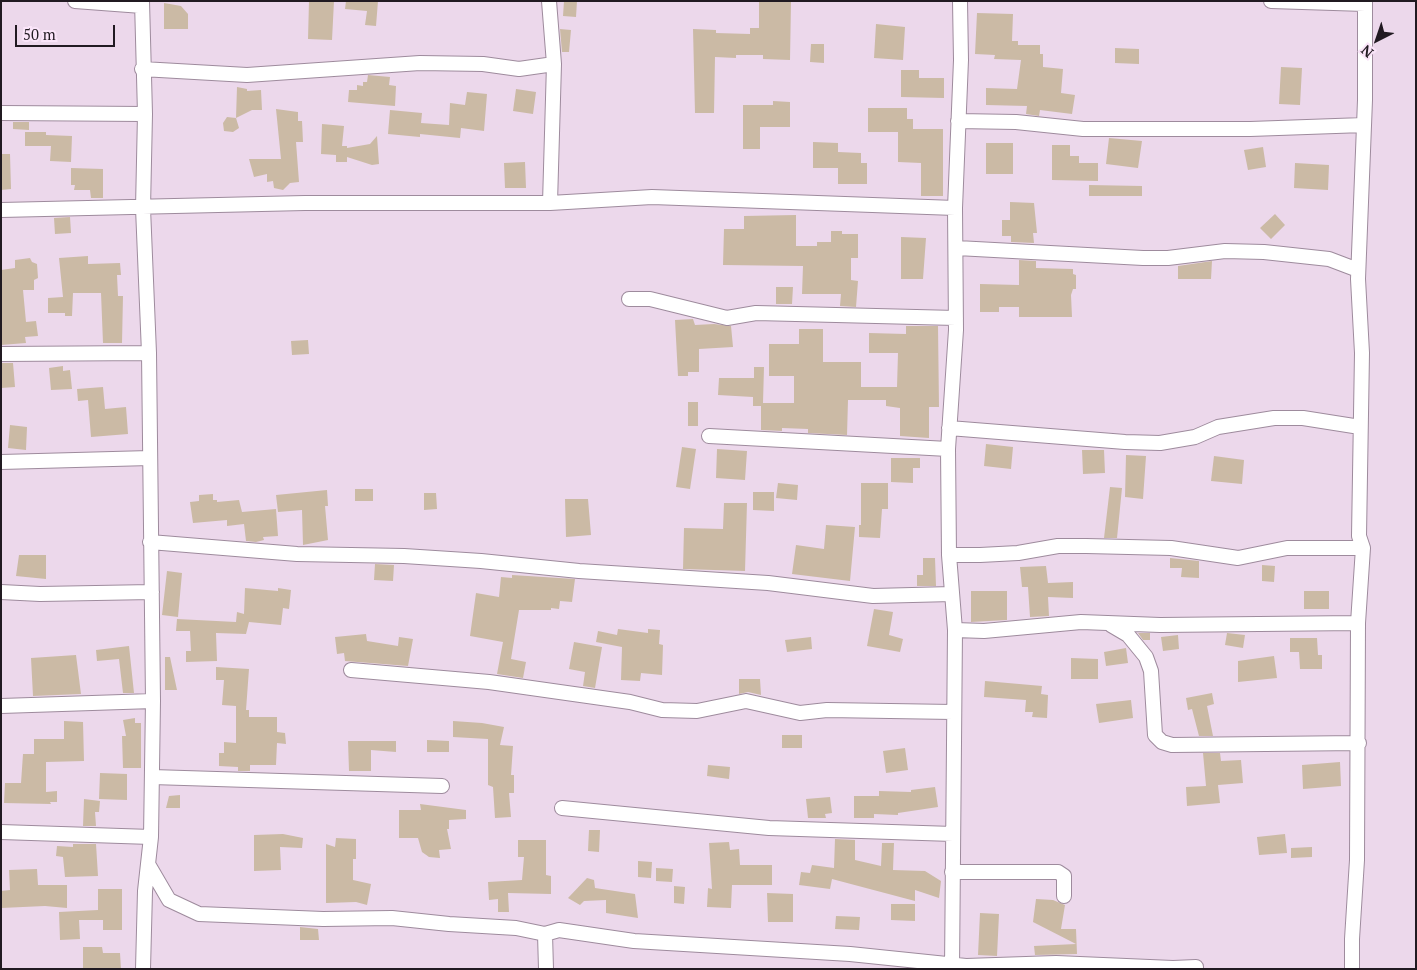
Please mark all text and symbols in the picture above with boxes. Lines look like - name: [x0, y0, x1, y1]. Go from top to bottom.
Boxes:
- scale bar: [18, 15, 118, 47]
- north arrow: [1352, 15, 1402, 65]
- text: 50 m: [23, 24, 56, 44]
- text: N: [1357, 41, 1377, 62]

